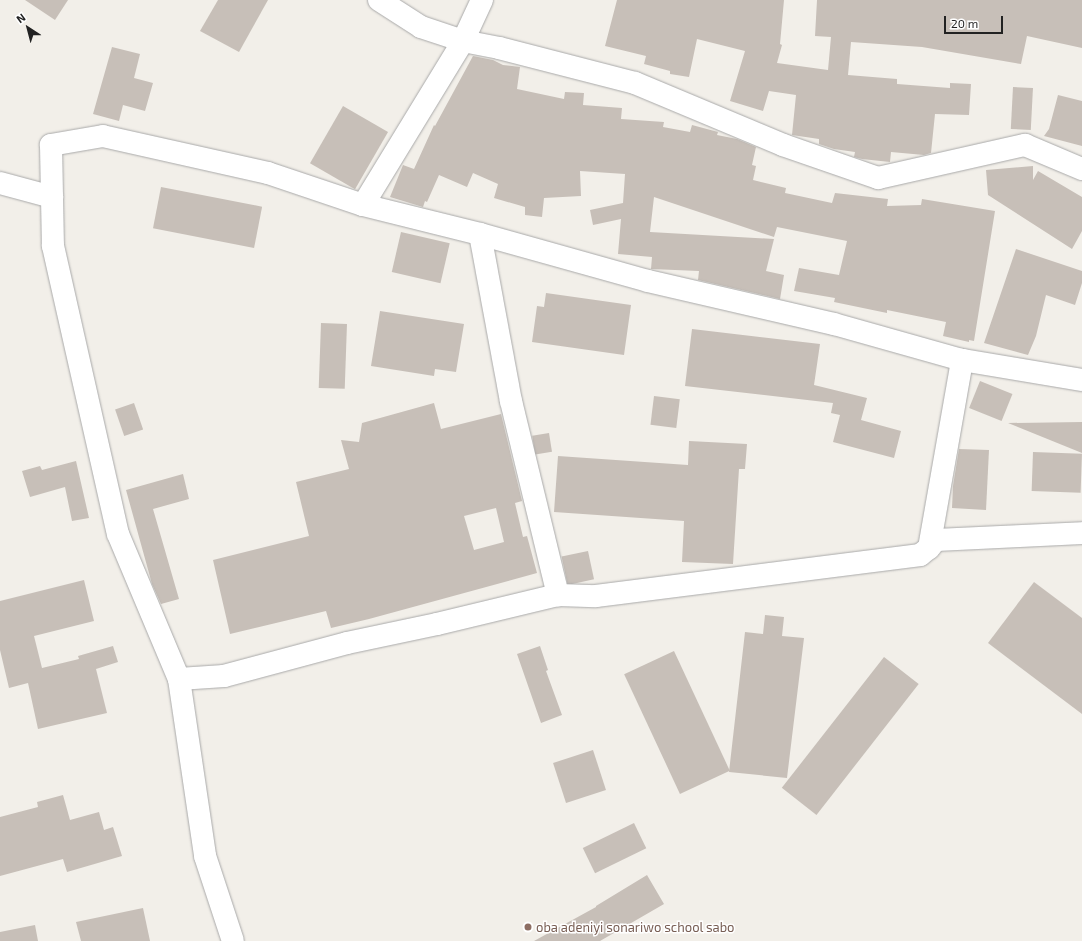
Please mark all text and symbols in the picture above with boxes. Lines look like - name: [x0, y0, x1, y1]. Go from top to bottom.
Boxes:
- north arrow: [8, 8, 48, 48]
- scale bar: [946, 8, 1005, 34]
- text: N: [14, 10, 28, 25]
- text: 20 m: [951, 16, 978, 30]
- place label: oba adeniyi sonariwo school sabo: [536, 919, 735, 935]
- marker: oba adeniyi sonariwo school sabo: [523, 922, 533, 932]

